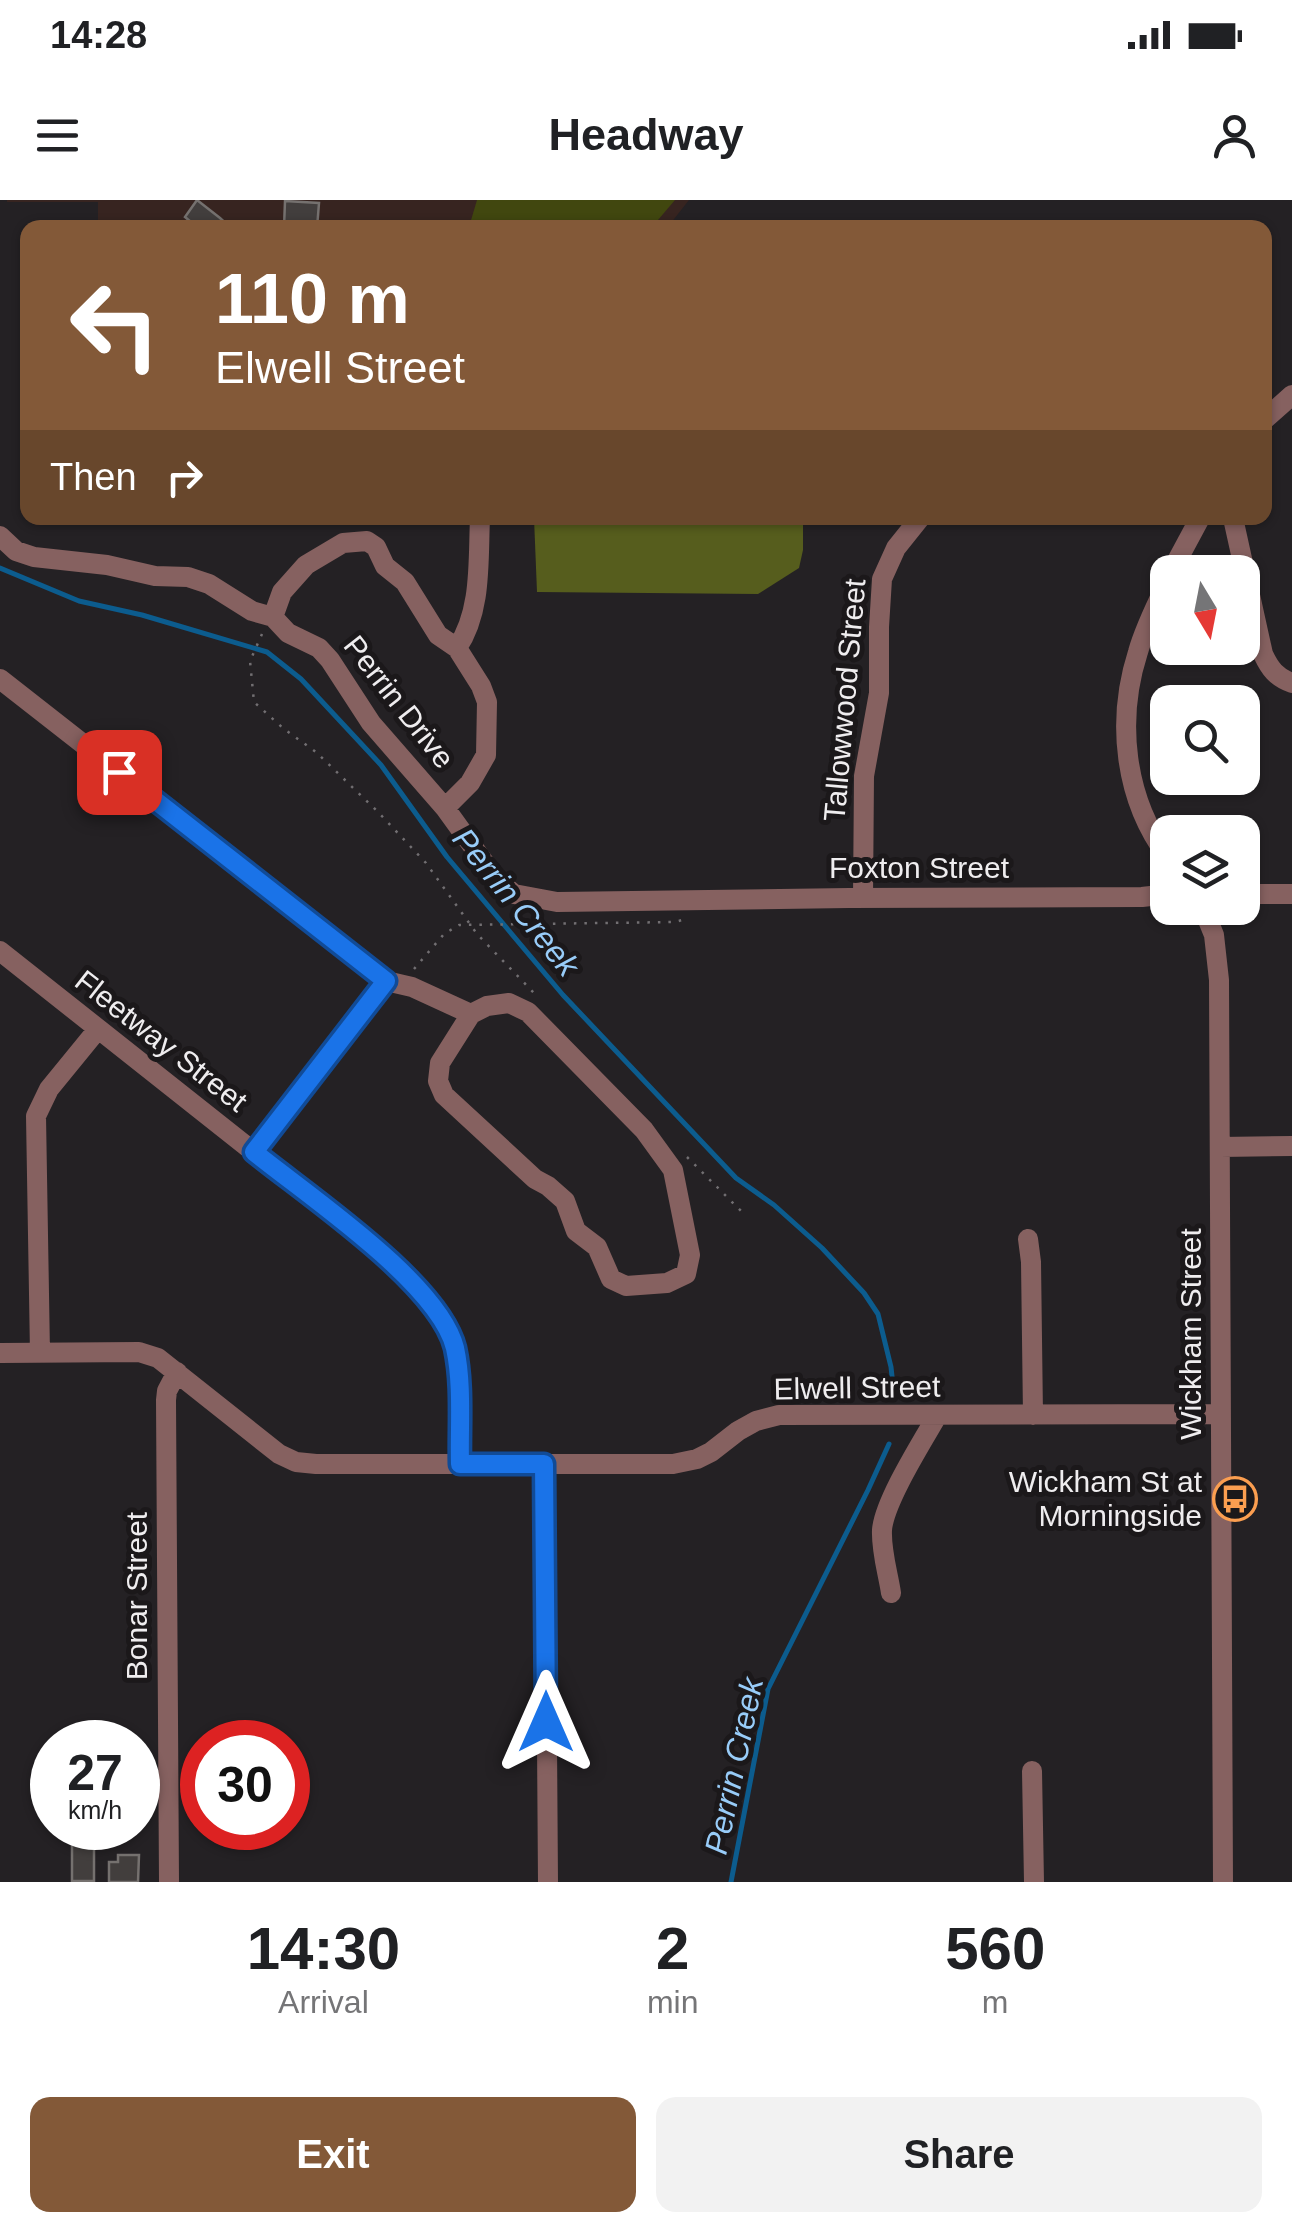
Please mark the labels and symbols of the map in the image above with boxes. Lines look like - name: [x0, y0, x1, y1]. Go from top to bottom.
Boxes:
- north arrow: [1150, 555, 1260, 665]
- street label: Tallowwood Street: [817, 577, 872, 823]
- street label: Perrin Drive: [338, 629, 461, 774]
- pin: [77, 730, 162, 815]
- water label: Perrin Creek: [445, 821, 588, 985]
- street label: Foxton Street: [829, 851, 1010, 884]
- street label: Fleetway Street: [69, 963, 254, 1118]
- street label: Wickham Street: [1174, 1227, 1207, 1440]
- street label: Elwell Street: [773, 1370, 941, 1405]
- place label: Wickham St at Morningside: [1009, 1465, 1203, 1532]
- bus stop icon: Wickham St at Morningside: [1212, 1476, 1258, 1522]
- street label: Bonar Street: [120, 1511, 153, 1680]
- position arrow: [494, 1670, 598, 1774]
- water label: Perrin Creek: [698, 1672, 771, 1858]
- speed limit sign: 30: [180, 1720, 310, 1850]

